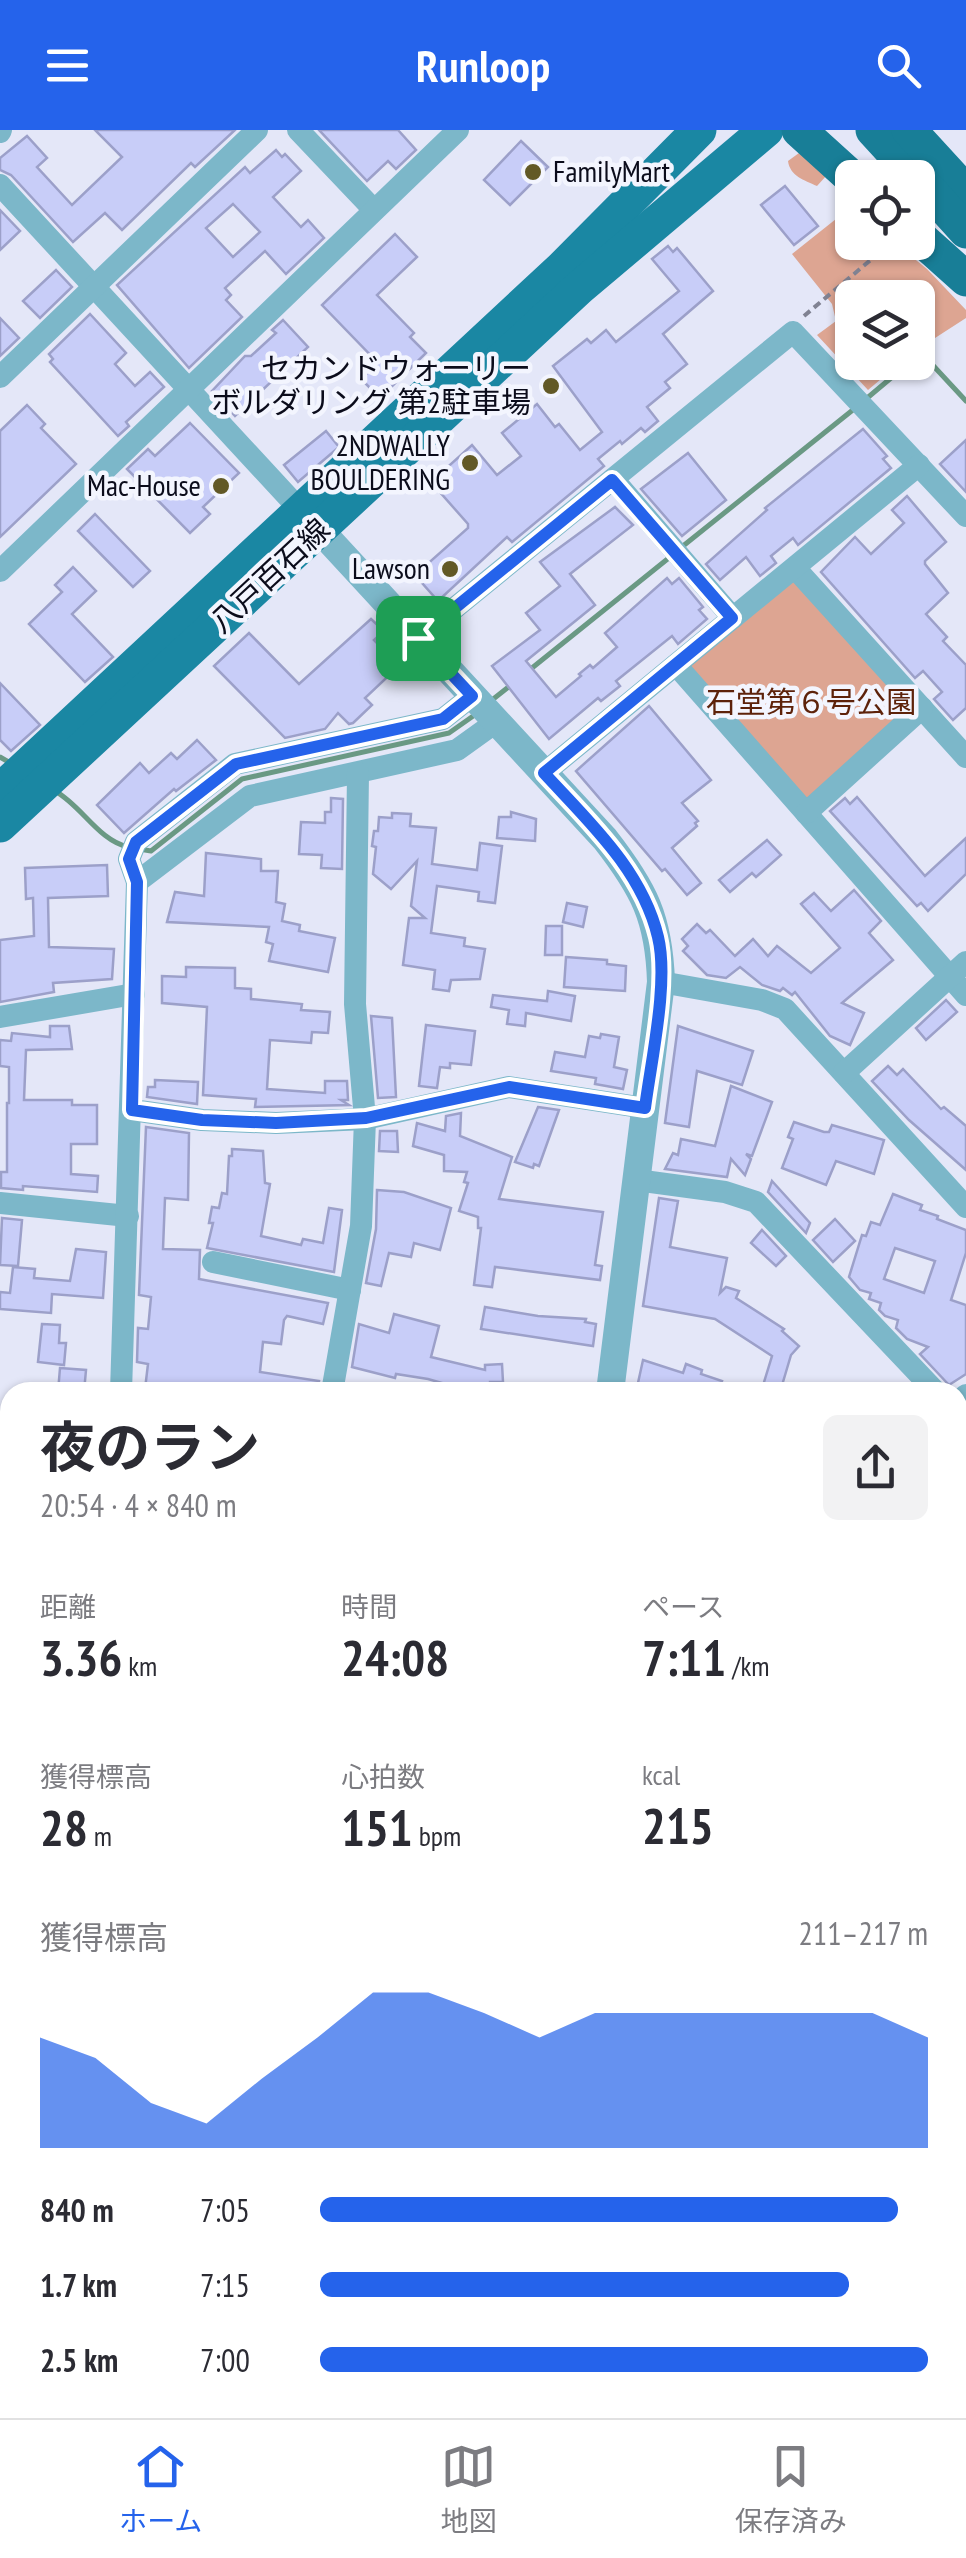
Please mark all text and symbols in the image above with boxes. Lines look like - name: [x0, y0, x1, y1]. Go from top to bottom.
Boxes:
- text: Runloop: [416, 36, 550, 94]
- icon: menu: [40, 38, 95, 93]
- icon: search: [871, 38, 926, 93]
- place label: FamilyMart: [553, 151, 671, 190]
- map controls: [835, 160, 935, 380]
- button: locate: [835, 160, 935, 260]
- marker: FamilyMart: [522, 161, 544, 183]
- button: layers: [835, 280, 935, 380]
- place label: セカンドウォーリー ボルダリング 第2駐車場: [211, 348, 531, 421]
- marker: セカンドウォーリー ボルダリング 第2駐車場: [540, 375, 562, 397]
- place label: 2NDWALLY BOULDERING: [310, 425, 450, 498]
- marker: 2NDWALLY BOULDERING: [459, 452, 481, 474]
- place label: Mac-House: [87, 465, 201, 504]
- marker: Mac-House: [210, 475, 232, 497]
- street label: 八戸百石線: [201, 509, 337, 640]
- place label: Lawson: [352, 548, 430, 587]
- marker: Lawson: [439, 558, 461, 580]
- pin: [376, 596, 461, 681]
- icon: arrive: [391, 611, 446, 666]
- park label: 石堂第６号公園: [706, 682, 916, 721]
- text: 夜のラン: [40, 1411, 260, 1482]
- button: share: [823, 1415, 928, 1520]
- text: 20:54 · 4 × 840 m: [40, 1484, 237, 1526]
- text: 距離: [40, 1588, 96, 1625]
- text: 時間: [341, 1588, 397, 1625]
- text: ペース: [642, 1588, 725, 1625]
- text: 3.36: [40, 1625, 122, 1690]
- text: 24:08: [341, 1625, 449, 1690]
- text: 7:11: [642, 1625, 726, 1690]
- text: km: [122, 1647, 157, 1684]
- text: /km: [726, 1647, 770, 1684]
- text: kcal: [642, 1756, 680, 1793]
- text: 獲得標高: [40, 1758, 152, 1795]
- text: 心拍数: [341, 1758, 425, 1795]
- text: 215: [642, 1793, 714, 1858]
- text: 28: [40, 1795, 88, 1860]
- text: 151: [341, 1795, 413, 1860]
- text: m: [88, 1817, 112, 1854]
- text: bpm: [413, 1817, 461, 1854]
- text: 211–217 m: [798, 1912, 928, 1954]
- text: 獲得標高: [40, 1916, 168, 1958]
- text: 840 m: [40, 2189, 114, 2231]
- text: 7:05: [200, 2189, 250, 2231]
- text: 1.7 km: [40, 2264, 117, 2306]
- text: 7:15: [200, 2264, 250, 2306]
- text: 2.5 km: [40, 2339, 118, 2381]
- text: 7:00: [200, 2339, 250, 2381]
- tab: ホーム: [119, 2439, 202, 2539]
- tab: 地図: [441, 2439, 497, 2539]
- tab: 保存済み: [735, 2439, 847, 2539]

